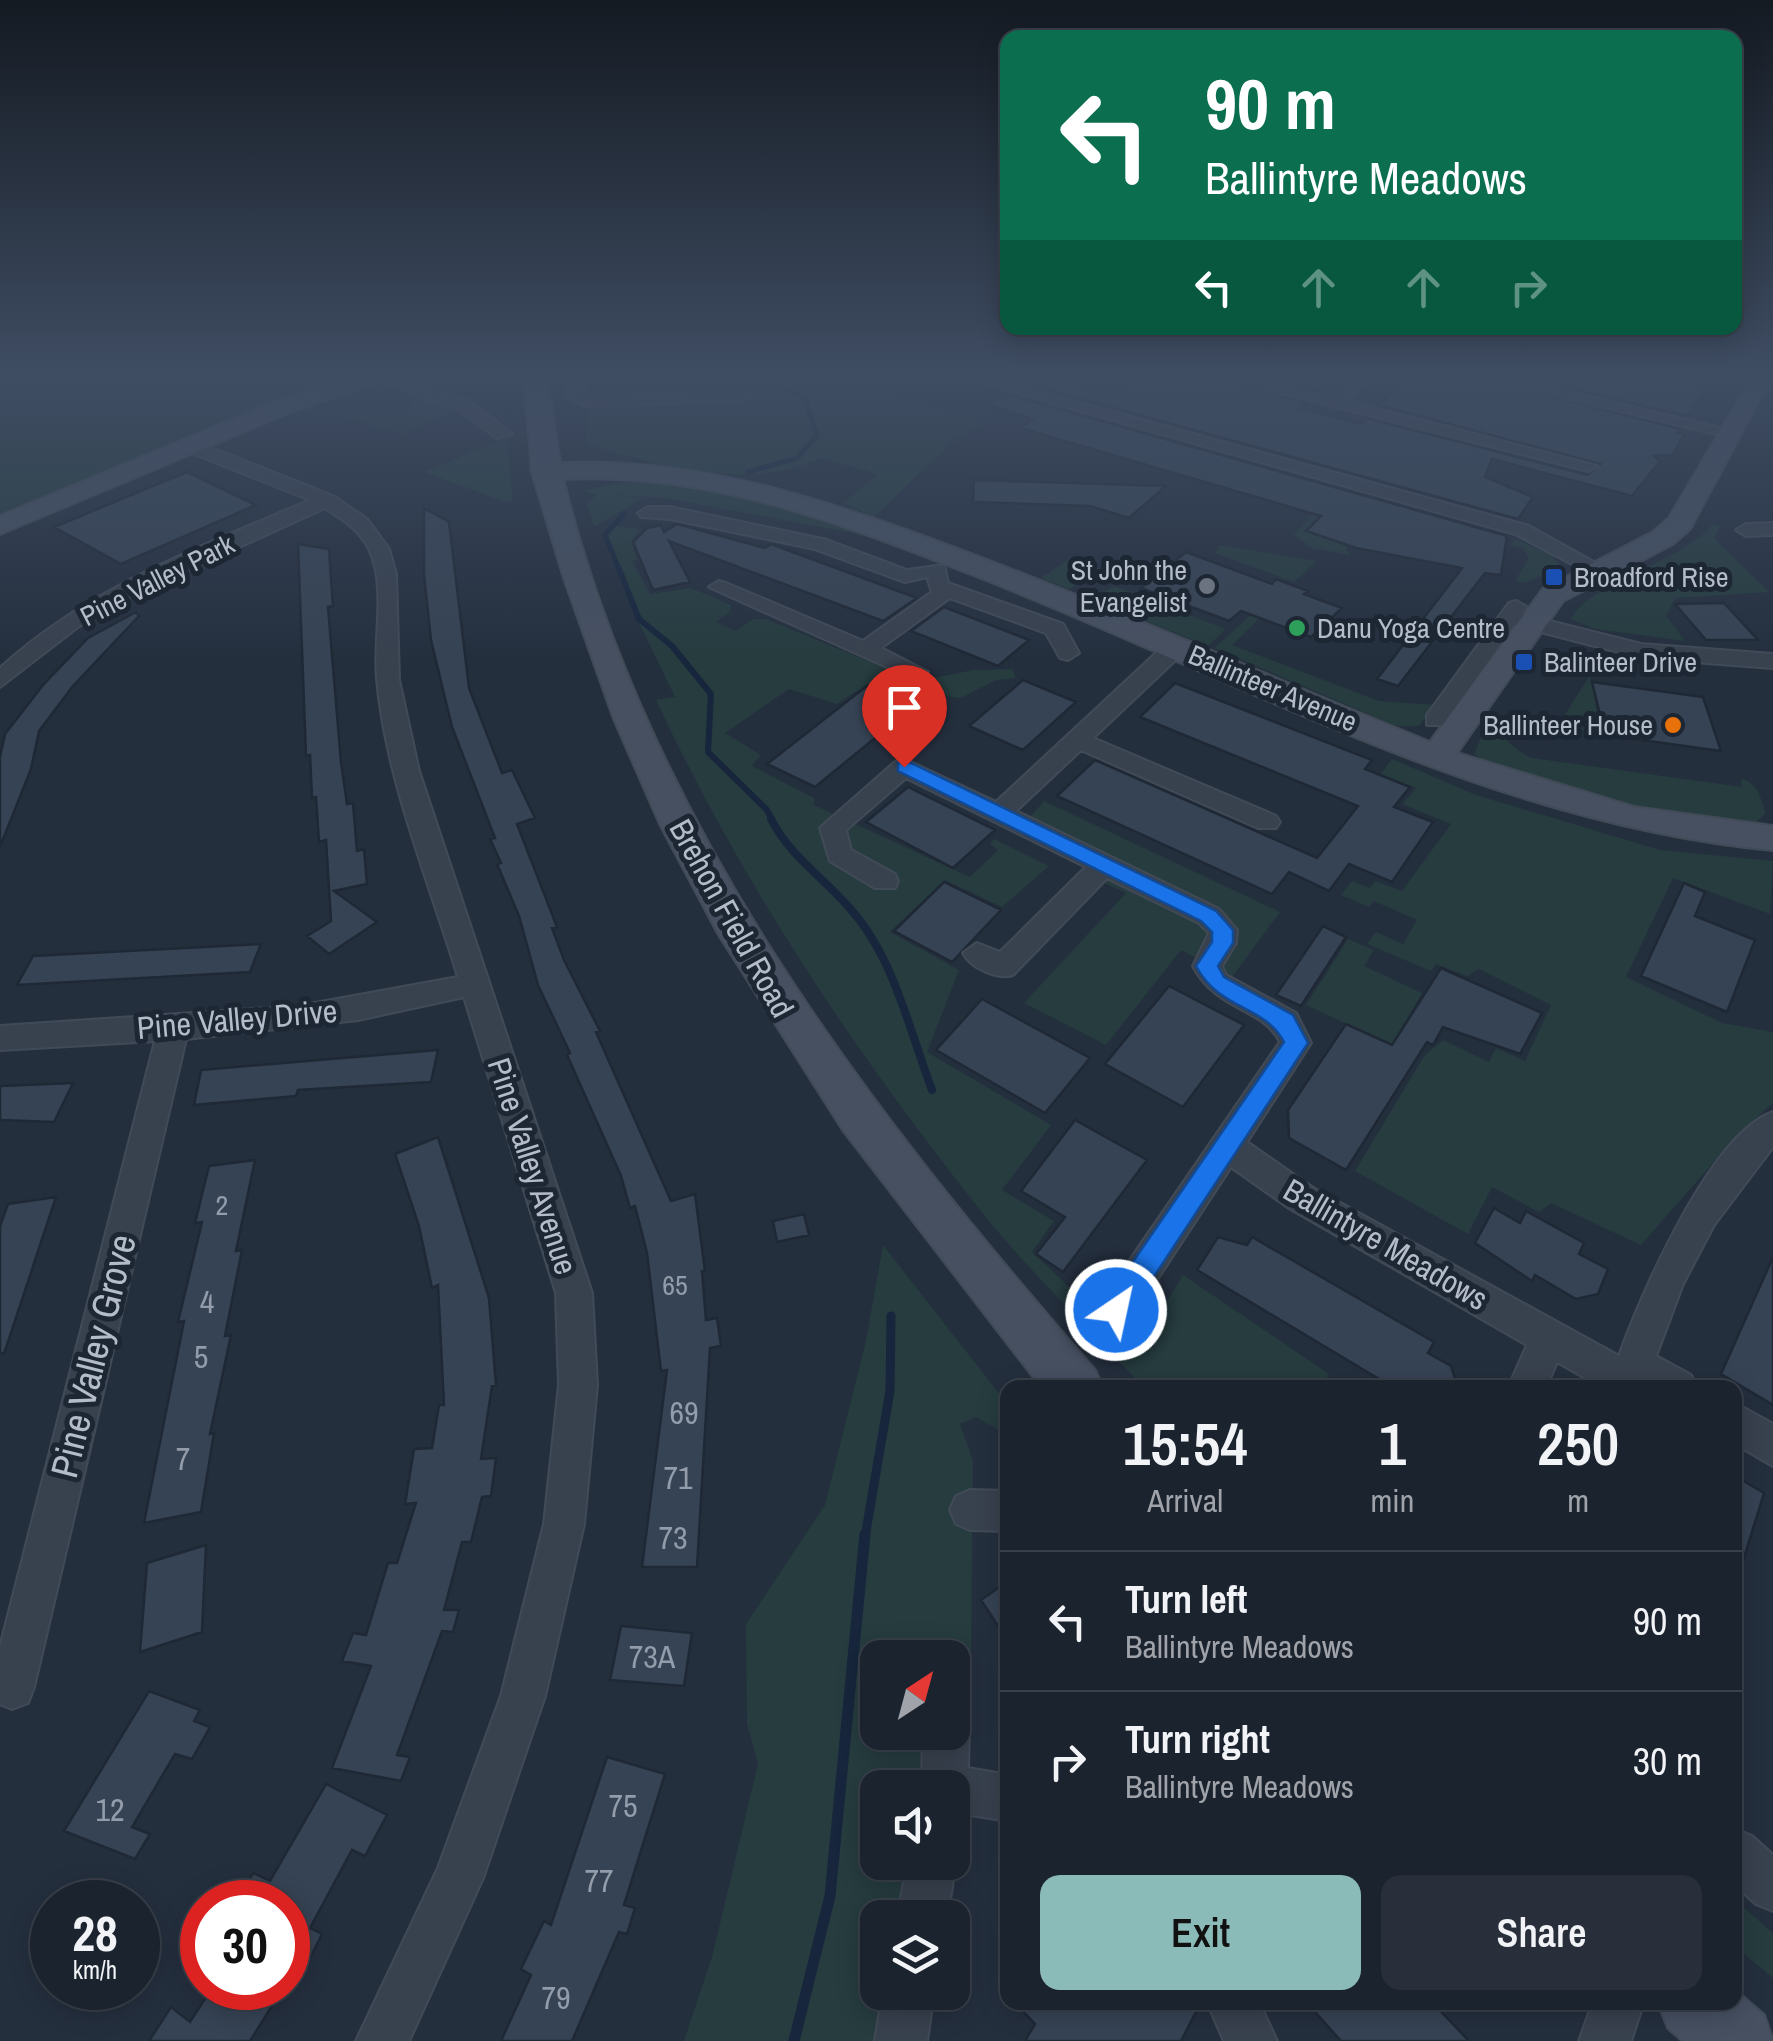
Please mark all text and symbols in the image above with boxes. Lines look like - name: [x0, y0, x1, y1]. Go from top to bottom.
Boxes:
- text: 90 m: [1205, 57, 1336, 151]
- icon: left: [1040, 70, 1170, 200]
- text: Ballintyre Meadows: [1205, 147, 1527, 208]
- icon: left: [1186, 260, 1241, 315]
- icon: ahead: [1291, 260, 1346, 315]
- icon: ahead: [1396, 260, 1451, 315]
- icon: right: [1501, 260, 1556, 315]
- street label: Pine Valley Park: [74, 525, 241, 635]
- place label: St John the Evangelist: [1071, 551, 1187, 621]
- place label: Broadford Rise: [1574, 558, 1728, 596]
- marker: Broadford Rise: [1543, 566, 1565, 588]
- marker: St John the Evangelist: [1196, 575, 1218, 597]
- place label: Danu Yoga Centre: [1317, 609, 1505, 647]
- marker: Danu Yoga Centre: [1286, 617, 1308, 639]
- street label: Ballinteer Avenue: [1183, 635, 1363, 741]
- place label: Balinteer Drive: [1544, 643, 1697, 681]
- marker: Balinteer Drive: [1513, 651, 1535, 673]
- pin: [862, 665, 947, 768]
- icon: arrive: [877, 680, 932, 735]
- place label: Ballinteer House: [1483, 706, 1653, 744]
- marker: Ballinteer House: [1662, 714, 1684, 736]
- street label: Brehon Field Road: [660, 811, 804, 1025]
- street label: Pine Valley Drive: [135, 989, 339, 1049]
- street label: Pine Valley Avenue: [478, 1052, 588, 1280]
- street label: Ballintyre Meadows: [1276, 1168, 1496, 1320]
- house number: 2: [216, 1186, 228, 1224]
- street label: Pine Valley Grove: [38, 1229, 148, 1483]
- position arrow: [1064, 1258, 1168, 1362]
- house number: 65: [662, 1266, 688, 1304]
- house number: 4: [200, 1280, 214, 1323]
- house number: 5: [194, 1335, 208, 1378]
- house number: 69: [669, 1391, 699, 1434]
- text: 15:54: [1123, 1403, 1248, 1484]
- text: 1: [1379, 1403, 1406, 1484]
- text: 250: [1537, 1403, 1619, 1484]
- house number: 7: [176, 1437, 190, 1480]
- house number: 71: [663, 1456, 693, 1499]
- text: Arrival: [1147, 1479, 1223, 1522]
- text: min: [1371, 1479, 1414, 1522]
- text: m: [1567, 1479, 1589, 1522]
- house number: 73: [658, 1516, 688, 1559]
- text: Turn left: [1125, 1574, 1247, 1625]
- icon: left: [1040, 1594, 1095, 1649]
- text: 90 m: [1633, 1596, 1702, 1647]
- text: Ballintyre Meadows: [1125, 1625, 1354, 1668]
- house number: 73A: [629, 1635, 676, 1678]
- north arrow: [860, 1640, 970, 1750]
- map controls: [860, 1640, 970, 2010]
- text: Turn right: [1125, 1714, 1270, 1765]
- icon: right: [1040, 1734, 1095, 1789]
- text: 30 m: [1633, 1736, 1702, 1787]
- text: Ballintyre Meadows: [1125, 1765, 1354, 1808]
- button: sound: [860, 1770, 970, 1880]
- house number: 75: [608, 1784, 638, 1827]
- house number: 12: [95, 1788, 125, 1831]
- house number: 77: [584, 1859, 614, 1902]
- button: Exit: [1040, 1875, 1361, 1990]
- button: Share: [1381, 1875, 1702, 1990]
- speed limit sign: 30: [180, 1880, 310, 2010]
- text: 28: [72, 1899, 118, 1967]
- button: layers: [860, 1900, 970, 2010]
- text: km/h: [73, 1953, 117, 1987]
- house number: 79: [541, 1976, 571, 2019]

